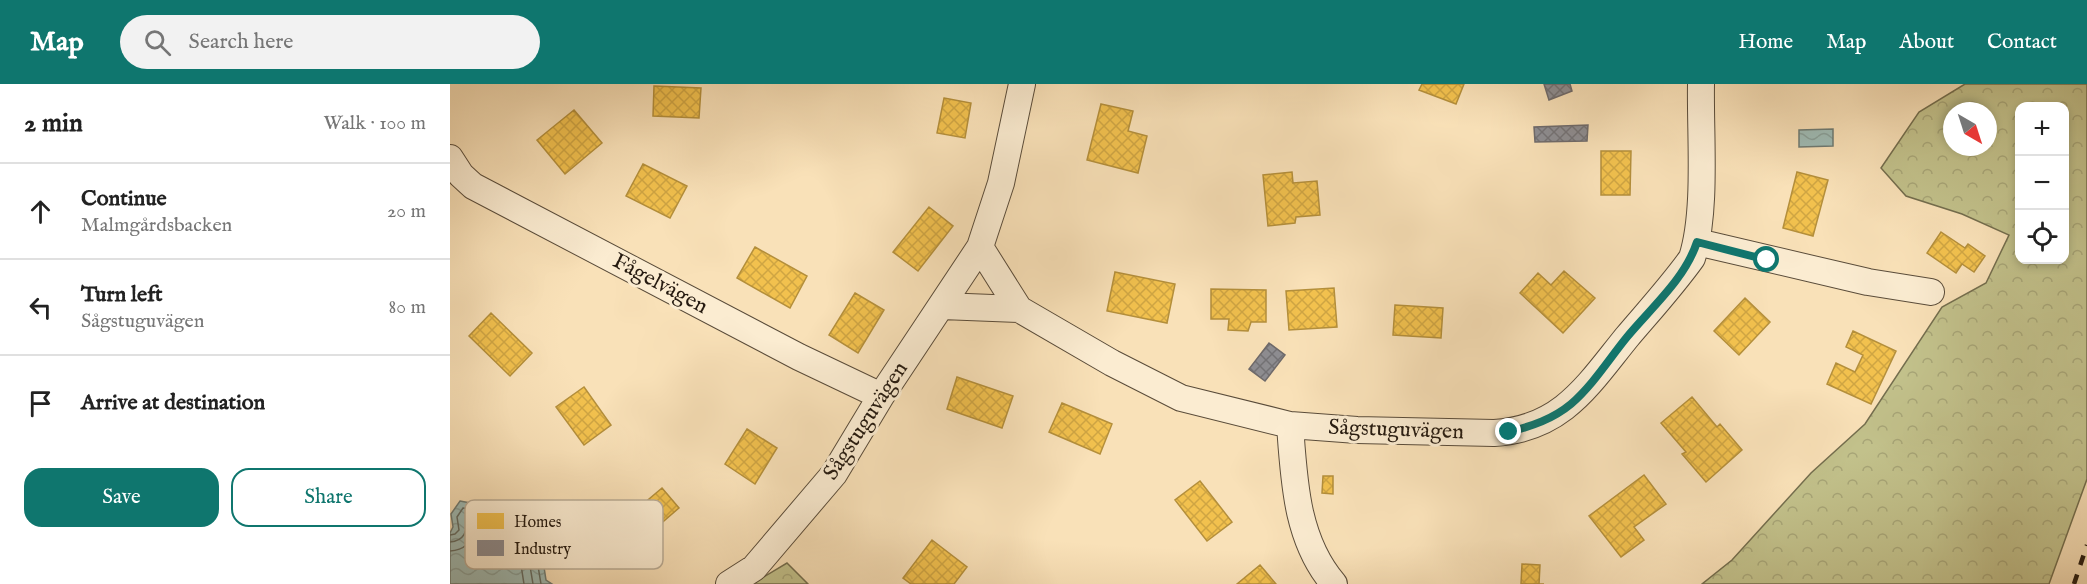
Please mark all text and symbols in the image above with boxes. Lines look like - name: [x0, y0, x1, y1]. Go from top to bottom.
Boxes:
- search box: [120, 15, 540, 69]
- text: Map: [30, 25, 84, 60]
- icon: search: [141, 26, 174, 59]
- text: Search here: [189, 28, 293, 56]
- text: Home: [1738, 29, 1793, 56]
- text: Map: [1826, 29, 1866, 56]
- text: About: [1899, 29, 1954, 56]
- text: Contact: [1987, 29, 2057, 56]
- north arrow: [1943, 102, 1997, 156]
- map controls: [2015, 102, 2069, 264]
- button: +: [2015, 102, 2069, 156]
- text: 2 min: [24, 107, 83, 140]
- text: Walk · 100 m: [323, 111, 426, 136]
- button: −: [2015, 156, 2069, 210]
- text: Continue: [81, 185, 167, 213]
- icon: ahead: [24, 195, 57, 228]
- text: 20 m: [387, 199, 426, 224]
- button: locate: [2015, 210, 2069, 264]
- text: Malmgårdsbacken: [81, 213, 232, 238]
- route start: [1753, 246, 1779, 272]
- street label: Fågelvägen: [608, 247, 713, 321]
- text: Turn left: [81, 281, 163, 309]
- icon: left: [24, 291, 57, 324]
- text: 80 m: [389, 295, 426, 320]
- text: Sågstuguvägen: [81, 309, 204, 334]
- street label: Sågstuguvägen: [817, 356, 915, 486]
- icon: arrive: [24, 387, 57, 420]
- text: Arrive at destination: [81, 389, 265, 417]
- street label: Sågstuguvägen: [1328, 414, 1465, 446]
- route end: [1495, 418, 1521, 444]
- button: Save: [24, 468, 219, 527]
- button: Share: [231, 468, 426, 527]
- legend: [465, 500, 663, 569]
- text: Homes: [514, 513, 562, 533]
- text: Industry: [514, 540, 571, 560]

